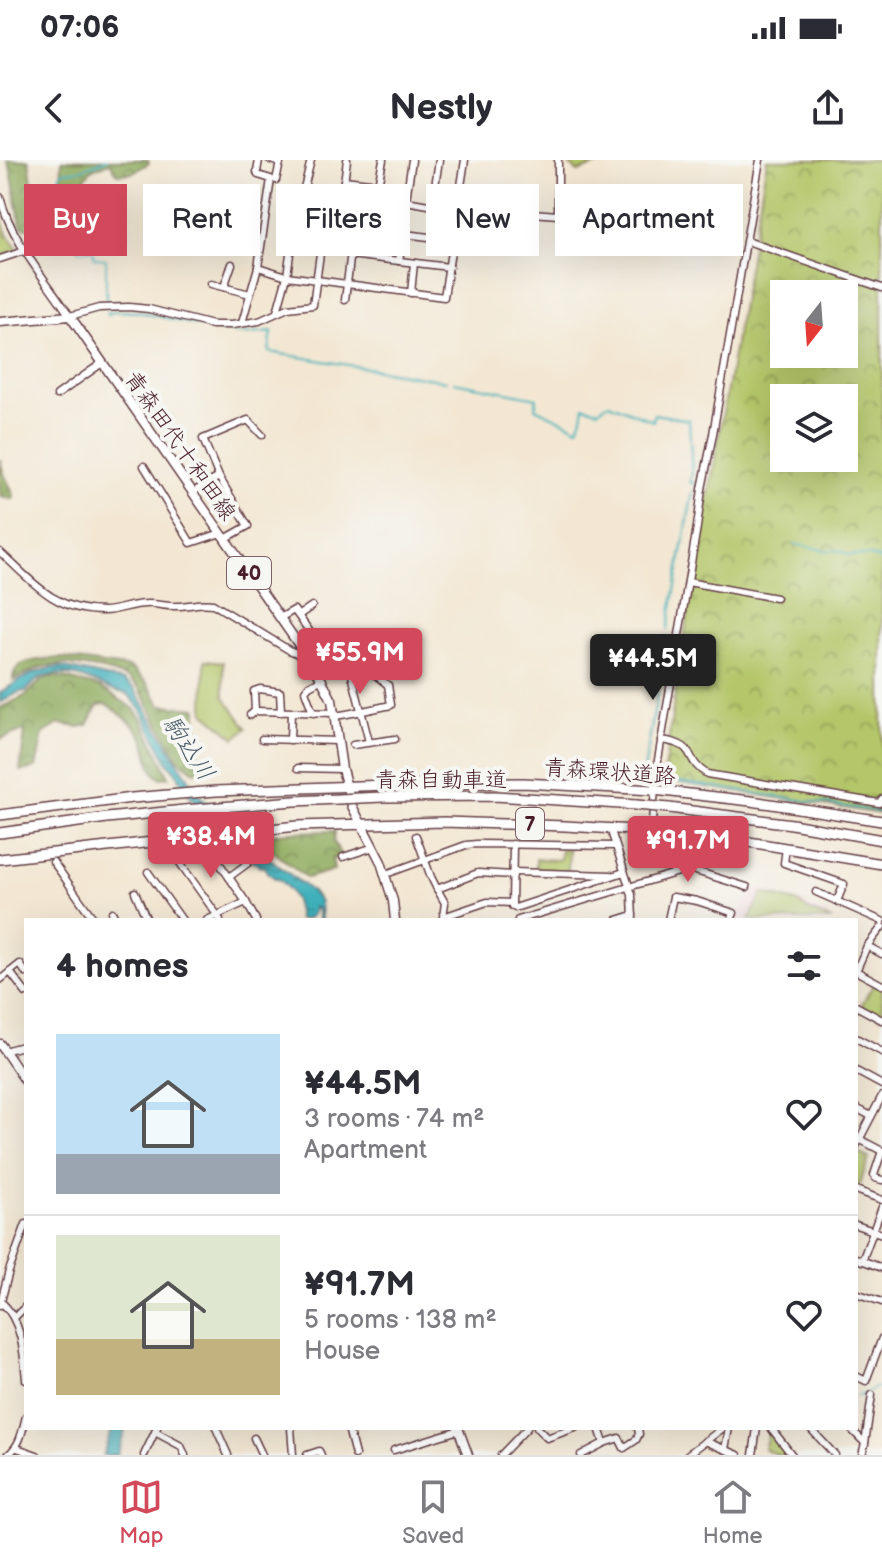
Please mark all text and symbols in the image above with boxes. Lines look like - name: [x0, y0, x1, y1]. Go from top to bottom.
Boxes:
- text: 07:06: [40, 10, 119, 46]
- icon: back: [32, 86, 76, 130]
- icon: share: [806, 86, 850, 130]
- text: Nestly: [390, 87, 493, 130]
- chip: Buy: [24, 184, 127, 256]
- chip: Rent: [143, 184, 260, 256]
- chip: Filters: [276, 184, 410, 256]
- chip: New: [426, 184, 539, 256]
- chip: Apartment: [555, 184, 743, 256]
- north arrow: [770, 280, 858, 368]
- map controls: [770, 280, 858, 472]
- street label: 青森田代十和田線: [118, 366, 241, 526]
- button: layers: [770, 384, 858, 472]
- road number: 40: [227, 557, 271, 589]
- pin: ¥55.9M: [295, 628, 425, 696]
- pin: ¥44.5M: [588, 634, 718, 702]
- text: ¥55.9M: [315, 638, 405, 669]
- text: ¥44.5M: [608, 644, 698, 675]
- water label: 駒込川: [156, 710, 221, 786]
- street label: 青森環状道路: [543, 754, 677, 791]
- street label: 青森自動車道: [375, 767, 507, 794]
- road number: 7: [516, 808, 544, 840]
- pin: ¥38.4M: [146, 812, 276, 880]
- pin: ¥91.7M: [623, 816, 753, 884]
- text: ¥38.4M: [166, 822, 256, 853]
- text: ¥91.7M: [646, 826, 730, 857]
- icon: filters: [782, 944, 826, 988]
- text: 4 homes: [56, 946, 188, 987]
- text: ¥44.5M: [304, 1063, 421, 1104]
- icon: home: [120, 1066, 216, 1162]
- icon: heart: [782, 1092, 826, 1136]
- text: 3 rooms · 74 m²: [304, 1104, 484, 1135]
- text: Apartment: [304, 1135, 427, 1166]
- text: ¥91.7M: [304, 1264, 415, 1305]
- icon: home: [120, 1267, 216, 1363]
- icon: heart: [782, 1293, 826, 1337]
- text: 5 rooms · 138 m²: [304, 1305, 497, 1336]
- text: House: [304, 1336, 380, 1367]
- tab: Map: [119, 1475, 164, 1550]
- tab: Saved: [402, 1475, 464, 1550]
- tab: Home: [703, 1475, 763, 1550]

